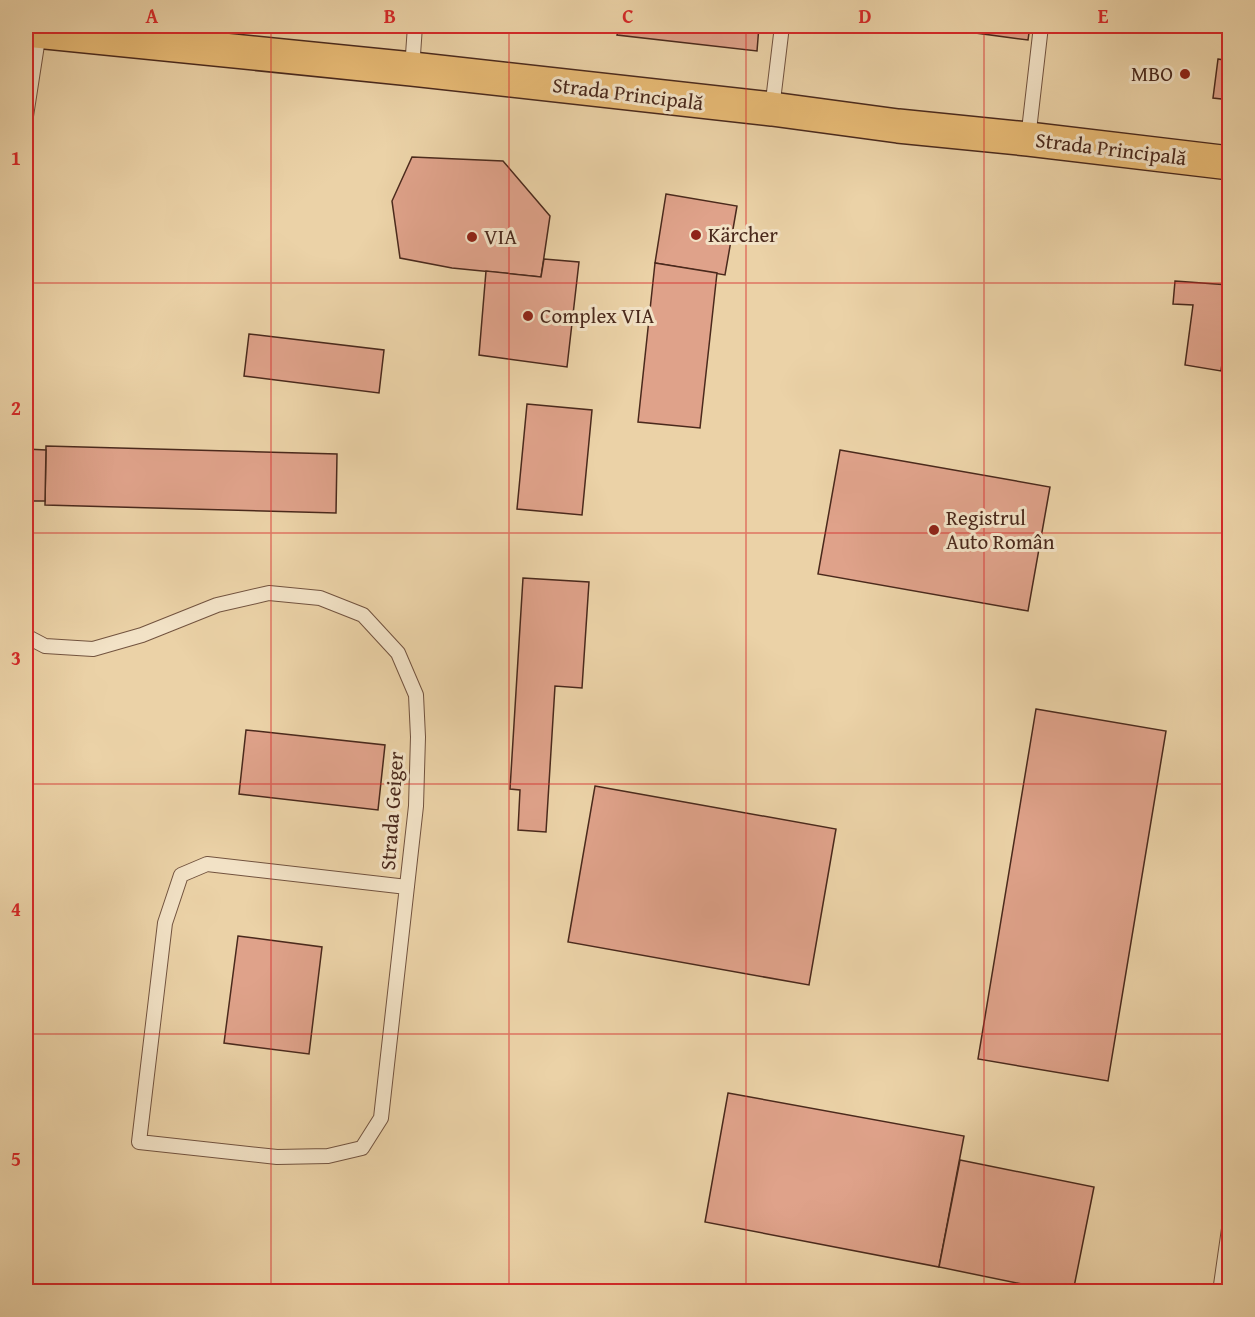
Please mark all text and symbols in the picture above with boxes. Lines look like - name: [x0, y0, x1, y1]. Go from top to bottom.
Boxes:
- text: A: [146, 1, 159, 30]
- text: B: [384, 1, 396, 30]
- text: C: [622, 1, 634, 30]
- text: D: [858, 1, 872, 30]
- text: E: [1098, 1, 1109, 30]
- place label: MBO: [1131, 58, 1173, 89]
- marker: MBO: [1178, 67, 1192, 81]
- street label: Strada Principală: [551, 69, 705, 118]
- street label: Strada Principală: [1034, 124, 1188, 173]
- text: 1: [11, 143, 21, 172]
- place label: Kärcher: [708, 219, 778, 250]
- place label: VIA: [484, 221, 517, 252]
- marker: Kärcher: [689, 228, 703, 242]
- marker: VIA: [465, 230, 479, 244]
- place label: Complex VIA: [540, 300, 655, 331]
- marker: Complex VIA: [521, 309, 535, 323]
- text: 2: [11, 393, 21, 422]
- place label: Registrul Auto Român: [946, 502, 1055, 557]
- marker: Registrul Auto Român: [927, 523, 941, 537]
- text: 3: [11, 643, 21, 672]
- street label: Strada Geiger: [372, 750, 411, 871]
- text: 4: [11, 894, 21, 923]
- text: 5: [11, 1144, 21, 1173]

